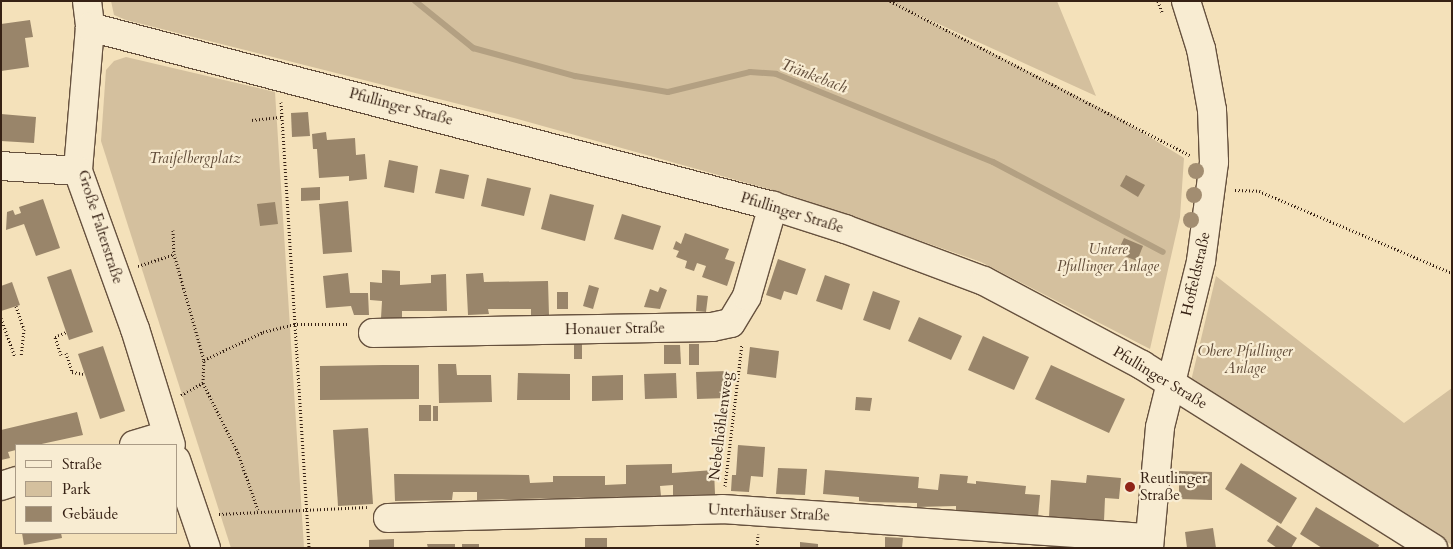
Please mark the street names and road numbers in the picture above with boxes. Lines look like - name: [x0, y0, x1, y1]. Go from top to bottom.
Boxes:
- street label: Pfullinger Straße: [347, 84, 455, 130]
- street label: Große Falterstraße: [73, 168, 127, 286]
- street label: Pfullinger Straße: [738, 189, 846, 237]
- street label: Hoffeldstraße: [1178, 230, 1214, 318]
- street label: Honauer Straße: [565, 319, 665, 339]
- street label: Pfullinger Straße: [1110, 343, 1210, 413]
- street label: Nebelhöhlenweg: [705, 371, 737, 481]
- street label: Unterhäuser Straße: [708, 501, 830, 525]

